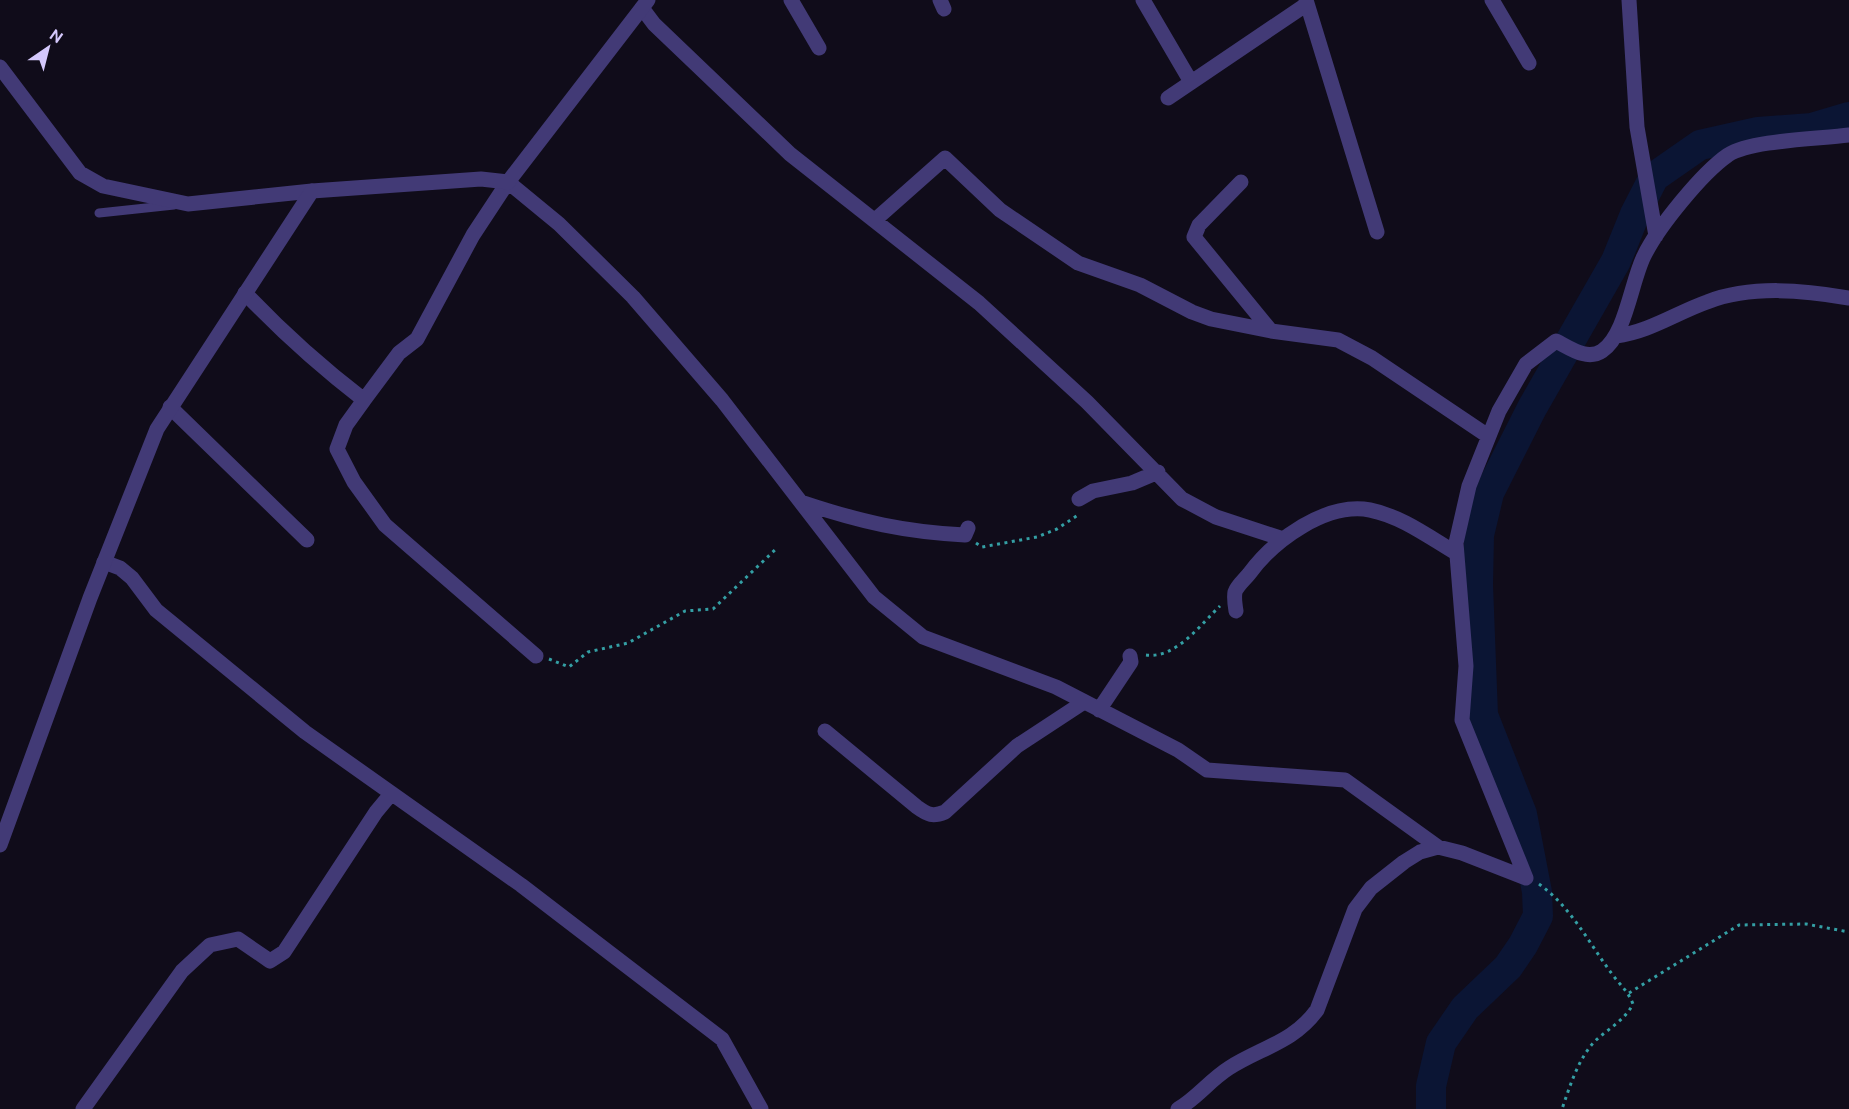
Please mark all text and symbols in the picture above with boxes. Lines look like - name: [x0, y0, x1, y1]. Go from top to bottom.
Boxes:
- north arrow: [18, 18, 78, 78]
- text: N: [47, 25, 67, 47]

